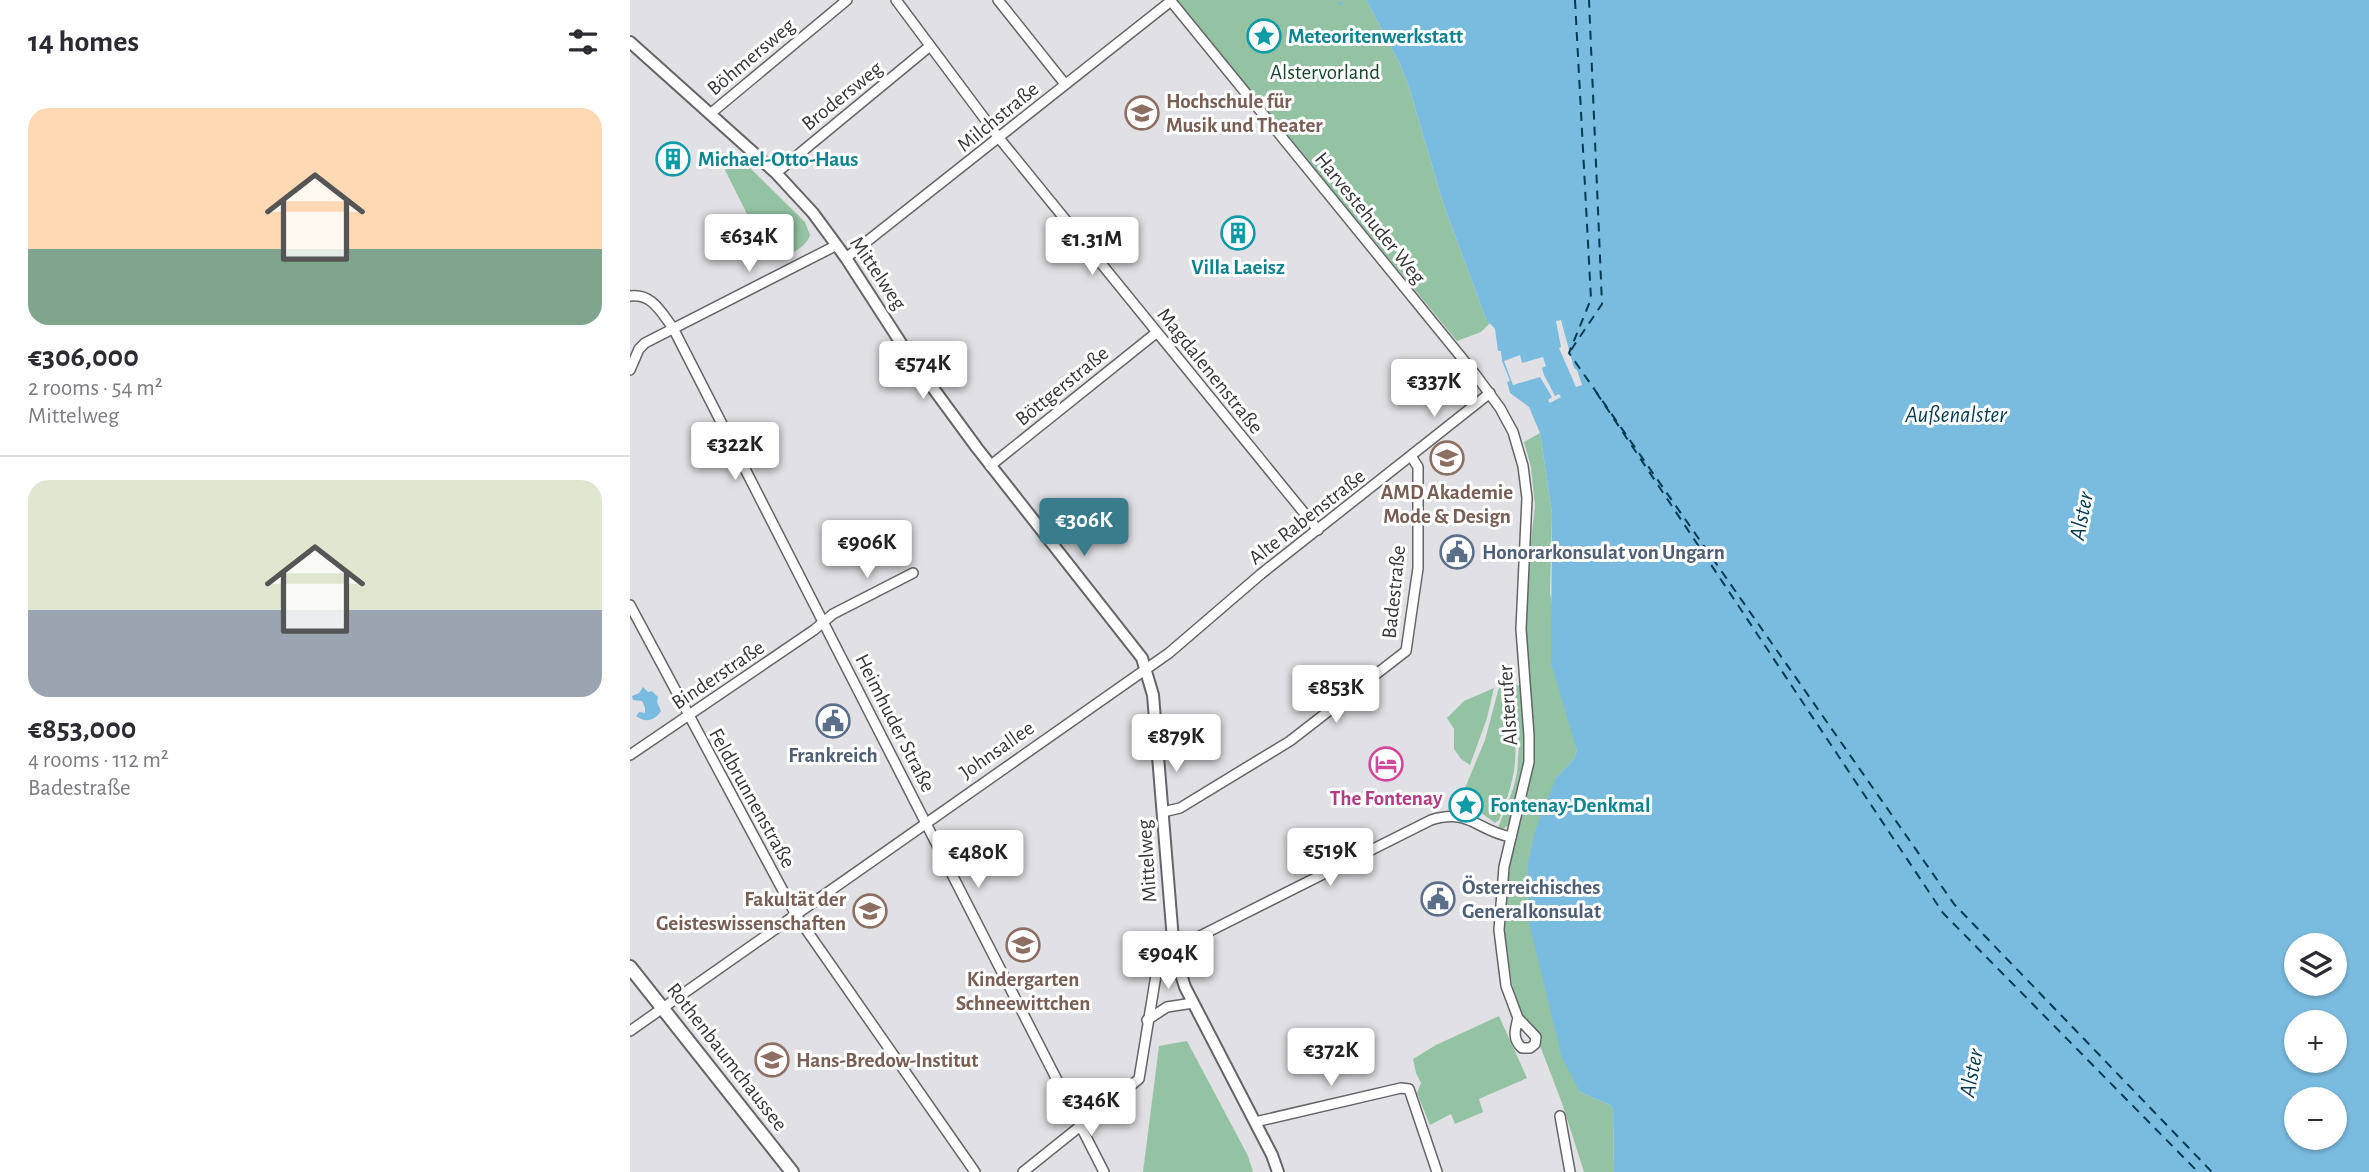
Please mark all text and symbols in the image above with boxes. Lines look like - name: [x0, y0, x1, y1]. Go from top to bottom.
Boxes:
- street label: Böhmersweg: [703, 14, 799, 99]
- place icon: Meteoritenwerkstatt: [1245, 17, 1283, 55]
- icon: filters: [564, 23, 602, 61]
- place label: Meteoritenwerkstatt: [1288, 26, 1463, 47]
- text: 14 homes: [28, 27, 139, 57]
- street label: Brodersweg: [798, 57, 887, 135]
- park label: Alstervorland: [1270, 62, 1380, 83]
- street label: Milchstraße: [953, 78, 1043, 156]
- place label: Hochschule für Musik und Theater: [1166, 91, 1323, 136]
- school or university icon: Hochschule für Musik und Theater: [1123, 94, 1161, 132]
- building icon: Michael-Otto-Haus: [654, 140, 692, 178]
- street label: Harvestehuder Weg: [1311, 148, 1430, 288]
- place label: Michael-Otto-Haus: [698, 149, 858, 170]
- icon: home: [252, 154, 378, 280]
- building icon: Villa Laeisz: [1219, 214, 1257, 252]
- pin: €634K: [700, 215, 798, 274]
- pin: €1.31M: [1035, 218, 1149, 277]
- text: €634K: [721, 225, 777, 248]
- text: €1.31M: [1062, 228, 1122, 251]
- street label: Mittelweg: [846, 233, 910, 314]
- place label: Villa Laeisz: [1191, 257, 1285, 278]
- street label: Magdalenenstraße: [1153, 304, 1267, 438]
- text: €306,000: [28, 342, 139, 372]
- pin: €574K: [874, 342, 972, 401]
- street label: Böttgerstraße: [1011, 342, 1113, 430]
- text: €574K: [895, 352, 951, 375]
- pin: €337K: [1385, 360, 1483, 419]
- text: €337K: [1407, 370, 1461, 393]
- text: 2 rooms · 54 m²: [28, 377, 163, 400]
- water label: Außenalster: [1904, 404, 2007, 427]
- text: Mittelweg: [28, 405, 119, 428]
- pin: €322K: [686, 422, 784, 482]
- text: €322K: [707, 433, 763, 456]
- school or university icon: AMD Akademie Mode & Design: [1428, 439, 1466, 477]
- street label: Alte Rabenstraße: [1245, 465, 1369, 569]
- place label: AMD Akademie Mode & Design: [1381, 482, 1513, 527]
- water label: Alster: [2066, 489, 2098, 543]
- pin: €306K: [1035, 498, 1133, 558]
- text: €306K: [1055, 509, 1113, 532]
- pin: €906K: [818, 520, 916, 580]
- icon: home: [252, 526, 378, 652]
- text: €906K: [838, 531, 896, 554]
- public building icon: Honorarkonsulat von Ungarn: [1438, 533, 1476, 571]
- place label: Honorarkonsulat von Ungarn: [1482, 542, 1725, 563]
- street label: Badestraße: [1379, 544, 1409, 640]
- street label: Binderstraße: [668, 636, 768, 714]
- street label: Heimhuder Straße: [851, 650, 939, 796]
- street label: Alsterufer: [1495, 664, 1521, 746]
- pin: €853K: [1287, 666, 1385, 725]
- text: €853K: [1308, 676, 1364, 699]
- public building icon: Frankreich: [814, 702, 852, 740]
- text: €853,000: [28, 714, 136, 744]
- pin: €879K: [1127, 714, 1225, 774]
- street label: Johnsallee: [956, 717, 1038, 783]
- street label: Feldbrunnenstraße: [705, 725, 799, 871]
- text: €879K: [1148, 725, 1204, 748]
- place label: Frankreich: [788, 745, 878, 766]
- hotel icon: The Fontenay: [1367, 745, 1405, 783]
- text: 4 rooms · 112 m²: [28, 749, 169, 772]
- text: Badestraße: [28, 777, 131, 800]
- place icon: Fontenay-Denkmal: [1447, 786, 1485, 824]
- place label: The Fontenay: [1330, 788, 1443, 809]
- place label: Fontenay-Denkmal: [1490, 795, 1650, 816]
- street label: Mittelweg: [1134, 818, 1160, 903]
- pin: €519K: [1281, 828, 1379, 888]
- pin: €480K: [929, 830, 1027, 890]
- text: €519K: [1303, 839, 1357, 862]
- text: €480K: [948, 841, 1008, 864]
- place label: Österreichisches Generalkonsulat: [1462, 875, 1601, 922]
- public building icon: Österreichisches Generalkonsulat: [1419, 880, 1457, 918]
- place label: Fakultät der Geisteswissenschaften: [656, 889, 847, 934]
- school or university icon: Fakultät der Geisteswissenschaften: [851, 892, 889, 930]
- school or university icon: Kindergarten Schneewittchen: [1004, 926, 1042, 964]
- pin: €904K: [1119, 932, 1217, 991]
- map controls: [2284, 933, 2347, 1150]
- button: layers: [2284, 933, 2347, 996]
- text: €904K: [1139, 942, 1197, 965]
- place label: Kindergarten Schneewittchen: [956, 969, 1090, 1014]
- street label: Rothenbaumchaussee: [663, 979, 791, 1135]
- button: +: [2284, 1010, 2347, 1073]
- pin: €372K: [1282, 1028, 1380, 1088]
- text: €372K: [1304, 1039, 1358, 1062]
- school or university icon: Hans-Bredow-Institut: [753, 1041, 791, 1079]
- water label: Alster: [1956, 1046, 1988, 1100]
- place label: Hans-Bredow-Institut: [796, 1050, 978, 1071]
- pin: €346K: [1042, 1078, 1140, 1138]
- button: −: [2284, 1087, 2347, 1150]
- text: €346K: [1063, 1089, 1119, 1112]

